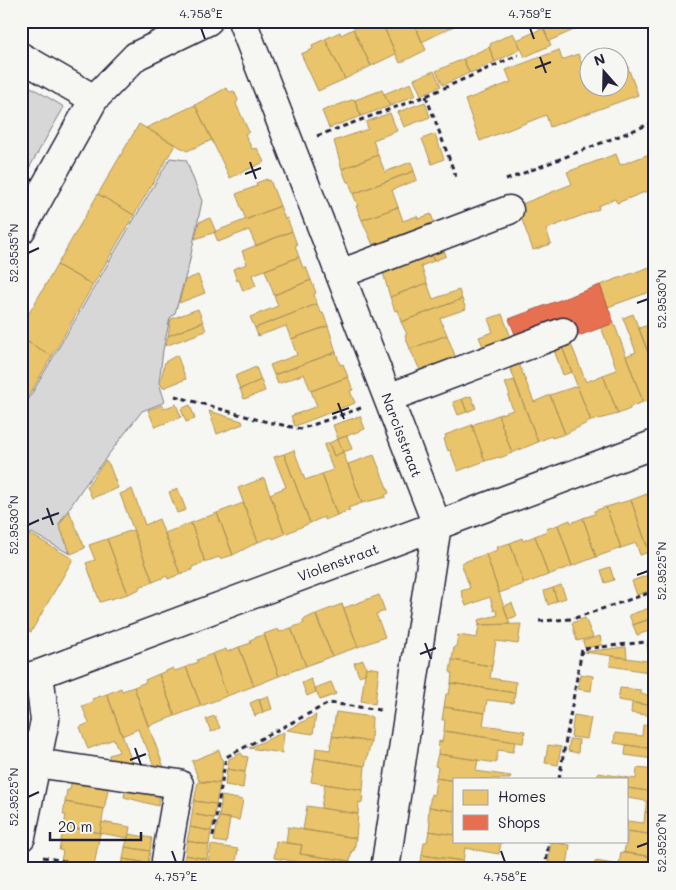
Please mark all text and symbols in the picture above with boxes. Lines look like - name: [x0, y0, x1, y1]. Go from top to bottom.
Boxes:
- text: 4.758°E: [179, 5, 223, 21]
- text: 4.759°E: [509, 5, 552, 21]
- north arrow: [578, 48, 628, 98]
- text: N: [591, 49, 608, 70]
- text: 52.9535°N: [5, 224, 21, 282]
- text: 52.9530°N: [653, 269, 669, 329]
- street label: Narcisstraat: [377, 390, 427, 480]
- text: 52.9530°N: [5, 495, 21, 555]
- street label: Violenstraat: [295, 539, 381, 585]
- text: 52.9525°N: [653, 542, 669, 600]
- text: 52.9525°N: [5, 768, 21, 826]
- legend: [453, 778, 628, 842]
- text: Homes: [498, 786, 546, 806]
- scale bar: [50, 810, 141, 842]
- text: Shops: [498, 812, 540, 832]
- text: 52.9520°N: [653, 814, 669, 872]
- text: 20 m: [58, 816, 92, 836]
- text: 4.757°E: [155, 868, 197, 884]
- text: 4.758°E: [483, 868, 527, 884]

